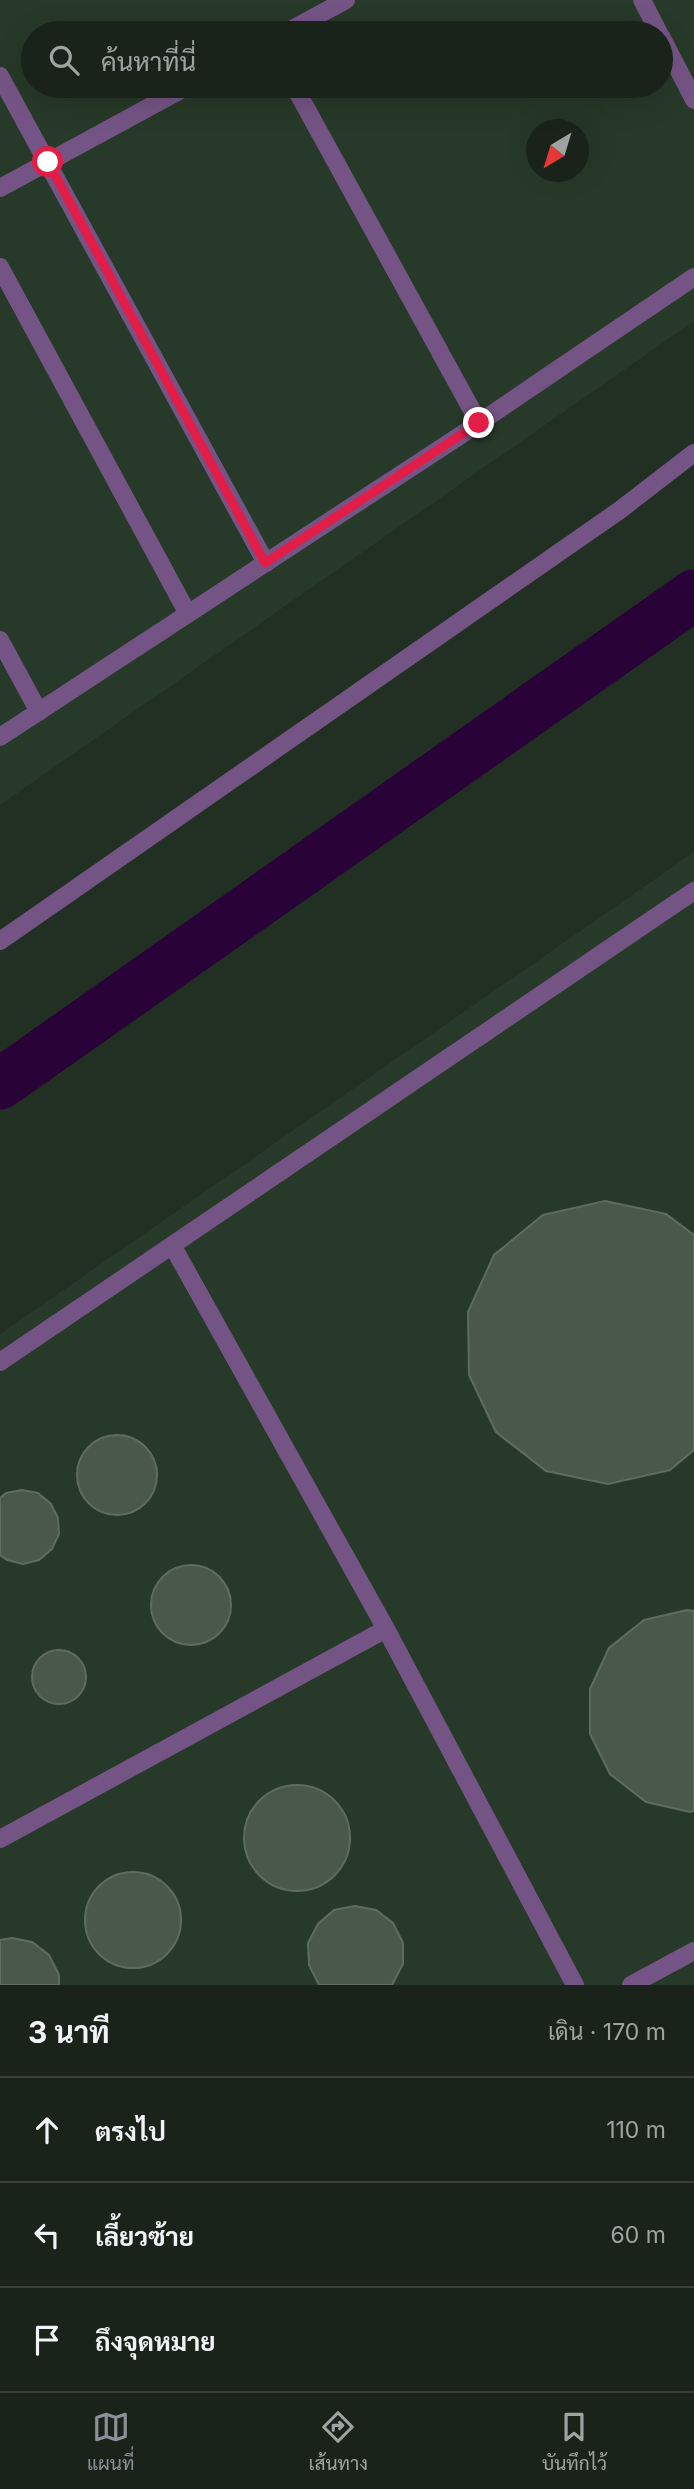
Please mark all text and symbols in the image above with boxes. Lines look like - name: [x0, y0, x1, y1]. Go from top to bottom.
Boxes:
- search box: [21, 21, 673, 98]
- icon: search: [45, 41, 83, 79]
- text: ค้นหาที่นี่: [101, 46, 196, 77]
- north arrow: [526, 119, 589, 182]
- route start: [32, 146, 63, 177]
- route end: [463, 407, 494, 438]
- text: 3 นาที: [28, 2014, 110, 2050]
- text: เดิน · 170 m: [548, 2018, 666, 2046]
- icon: ahead: [28, 2111, 66, 2149]
- text: ตรงไป: [95, 2116, 166, 2147]
- text: 110 m: [606, 2116, 666, 2144]
- icon: left: [28, 2216, 66, 2254]
- text: เลี้ยวซ้าย: [95, 2221, 194, 2252]
- text: 60 m: [611, 2221, 666, 2249]
- icon: arrive: [28, 2321, 66, 2359]
- text: ถึงจุดหมาย: [95, 2326, 216, 2357]
- tab: แผนที่: [87, 2408, 134, 2475]
- tab: เส้นทาง: [309, 2408, 368, 2475]
- tab: บันทึกไว้: [542, 2408, 607, 2475]

